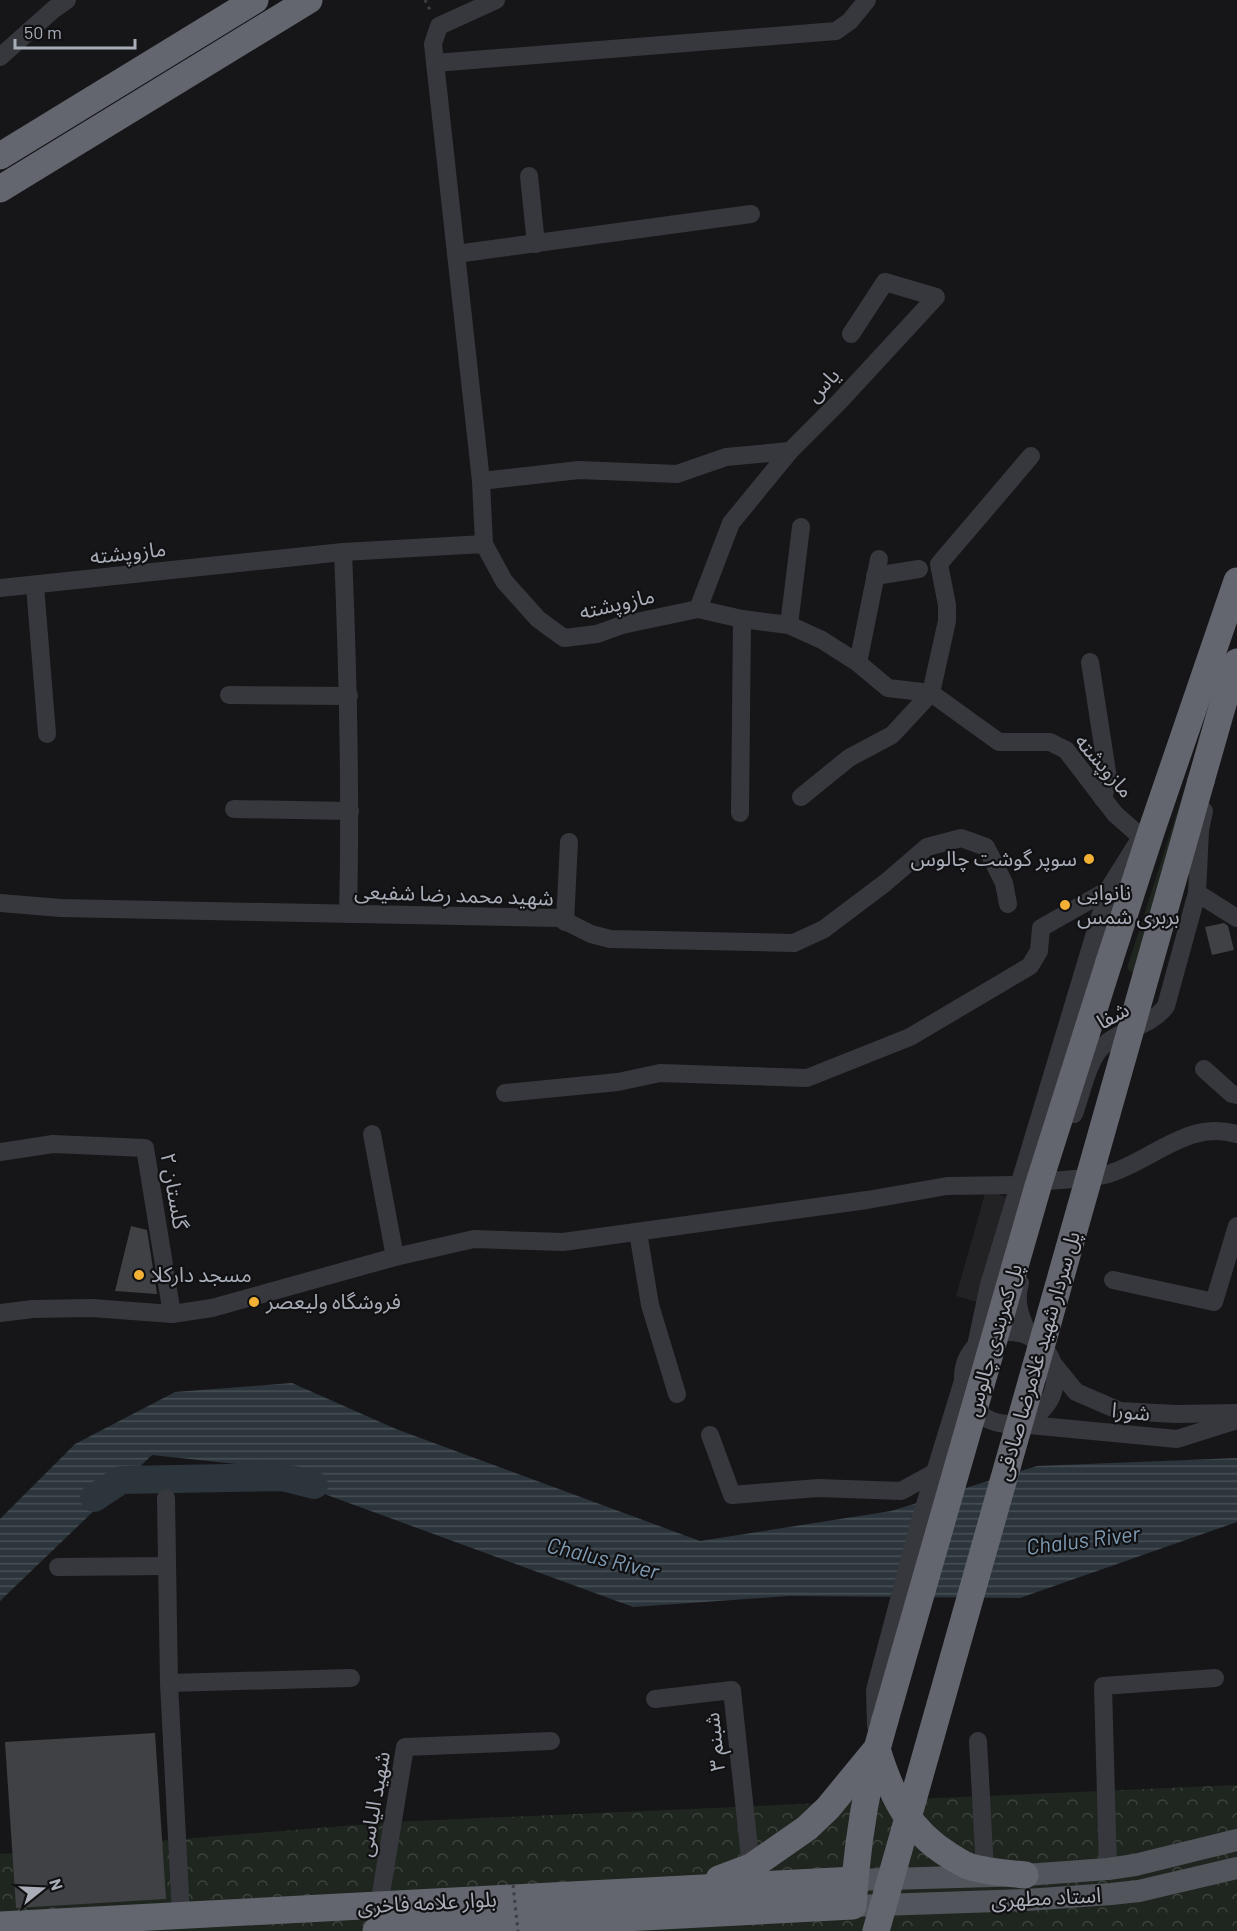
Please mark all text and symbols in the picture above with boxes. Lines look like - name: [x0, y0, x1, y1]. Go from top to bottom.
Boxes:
- scale bar: [15, 12, 135, 50]
- text: 50 m: [24, 21, 62, 43]
- street label: یاس: [800, 362, 845, 407]
- street label: مازوپشته: [89, 535, 167, 570]
- street label: مازوپشته: [577, 582, 657, 625]
- street label: مازوپشته: [1069, 728, 1140, 803]
- place label: سوپر گوشت چالوس: [910, 845, 1077, 872]
- marker: سوپر گوشت چالوس: [1082, 852, 1096, 866]
- street label: شهید محمد رضا شفیعی: [354, 878, 554, 910]
- place label: نانوایی بربری شمس: [1077, 879, 1180, 929]
- marker: نانوایی بربری شمس: [1058, 898, 1072, 912]
- street label: شفا: [1092, 996, 1133, 1034]
- street label: گلستان ۲: [155, 1150, 195, 1232]
- street label: پل سردار شهید غلامرضا صادقی: [989, 1228, 1086, 1484]
- street label: پل کمربندی چالوس: [959, 1260, 1028, 1419]
- place label: مسجد دارکلا: [151, 1261, 252, 1287]
- marker: مسجد دارکلا: [132, 1268, 146, 1282]
- place label: فروشگاه ولیعصر: [265, 1288, 401, 1314]
- marker: فروشگاه ولیعصر: [247, 1295, 261, 1309]
- street label: شورا: [1111, 1396, 1152, 1426]
- water label: Chalus River: [1025, 1519, 1142, 1559]
- water label: Chalus River: [545, 1531, 663, 1584]
- street label: شبنم ۳: [698, 1711, 733, 1773]
- street label: شهید الیاسی: [351, 1749, 395, 1859]
- north arrow: [12, 1859, 72, 1919]
- text: N: [46, 1876, 67, 1892]
- street label: استاد مطهری: [990, 1881, 1102, 1913]
- street label: بلوار علامه فاخری: [357, 1885, 497, 1919]

